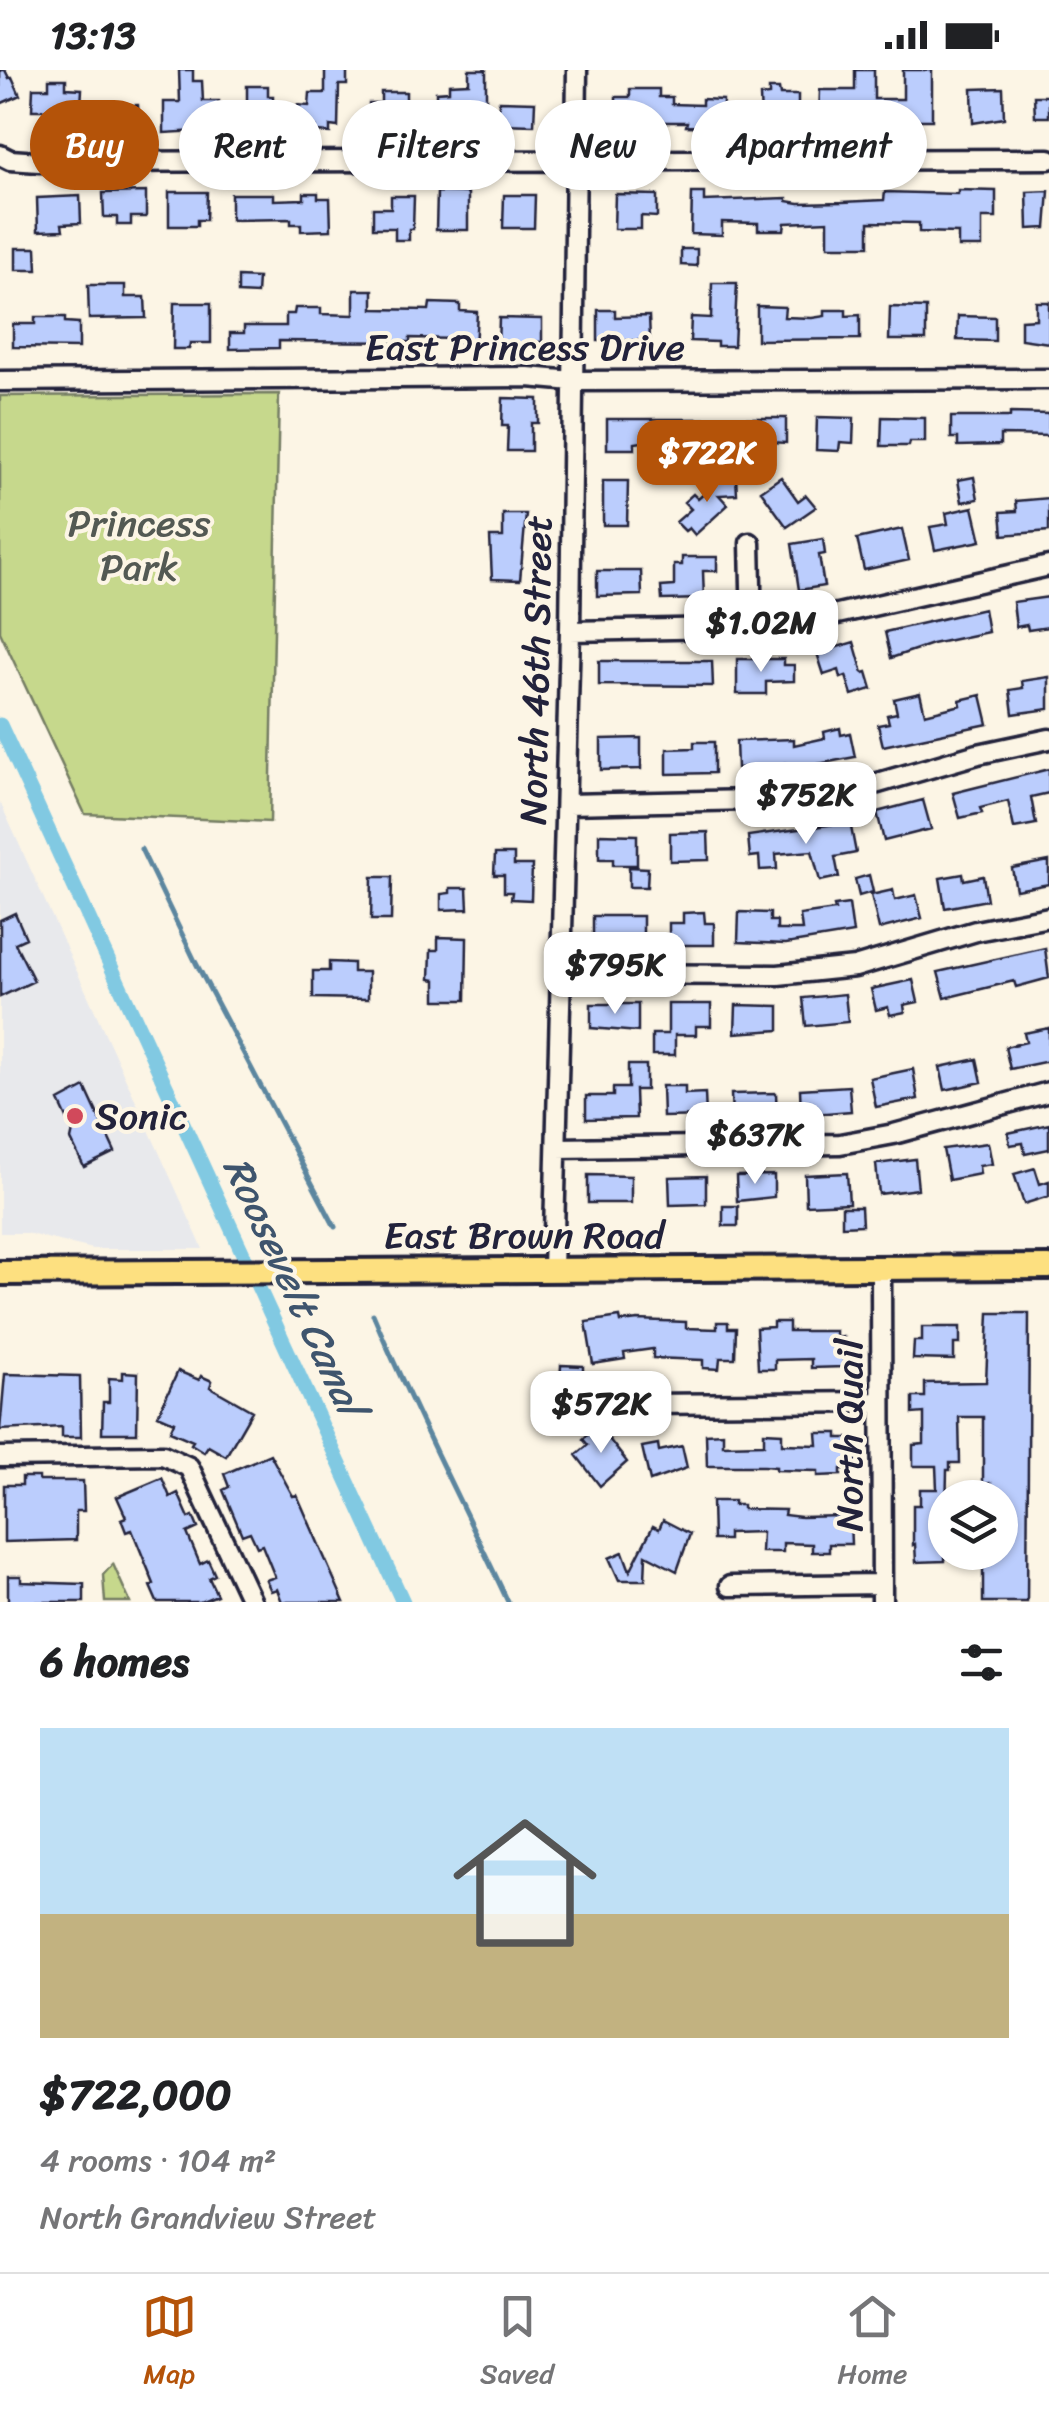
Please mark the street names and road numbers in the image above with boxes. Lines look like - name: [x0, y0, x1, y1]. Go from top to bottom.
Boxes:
- street label: East Princess Drive: [365, 314, 685, 381]
- street label: North 46th Street: [500, 515, 572, 825]
- street label: East Brown Road: [384, 1202, 667, 1269]
- street label: North Quail: [816, 1337, 883, 1532]

